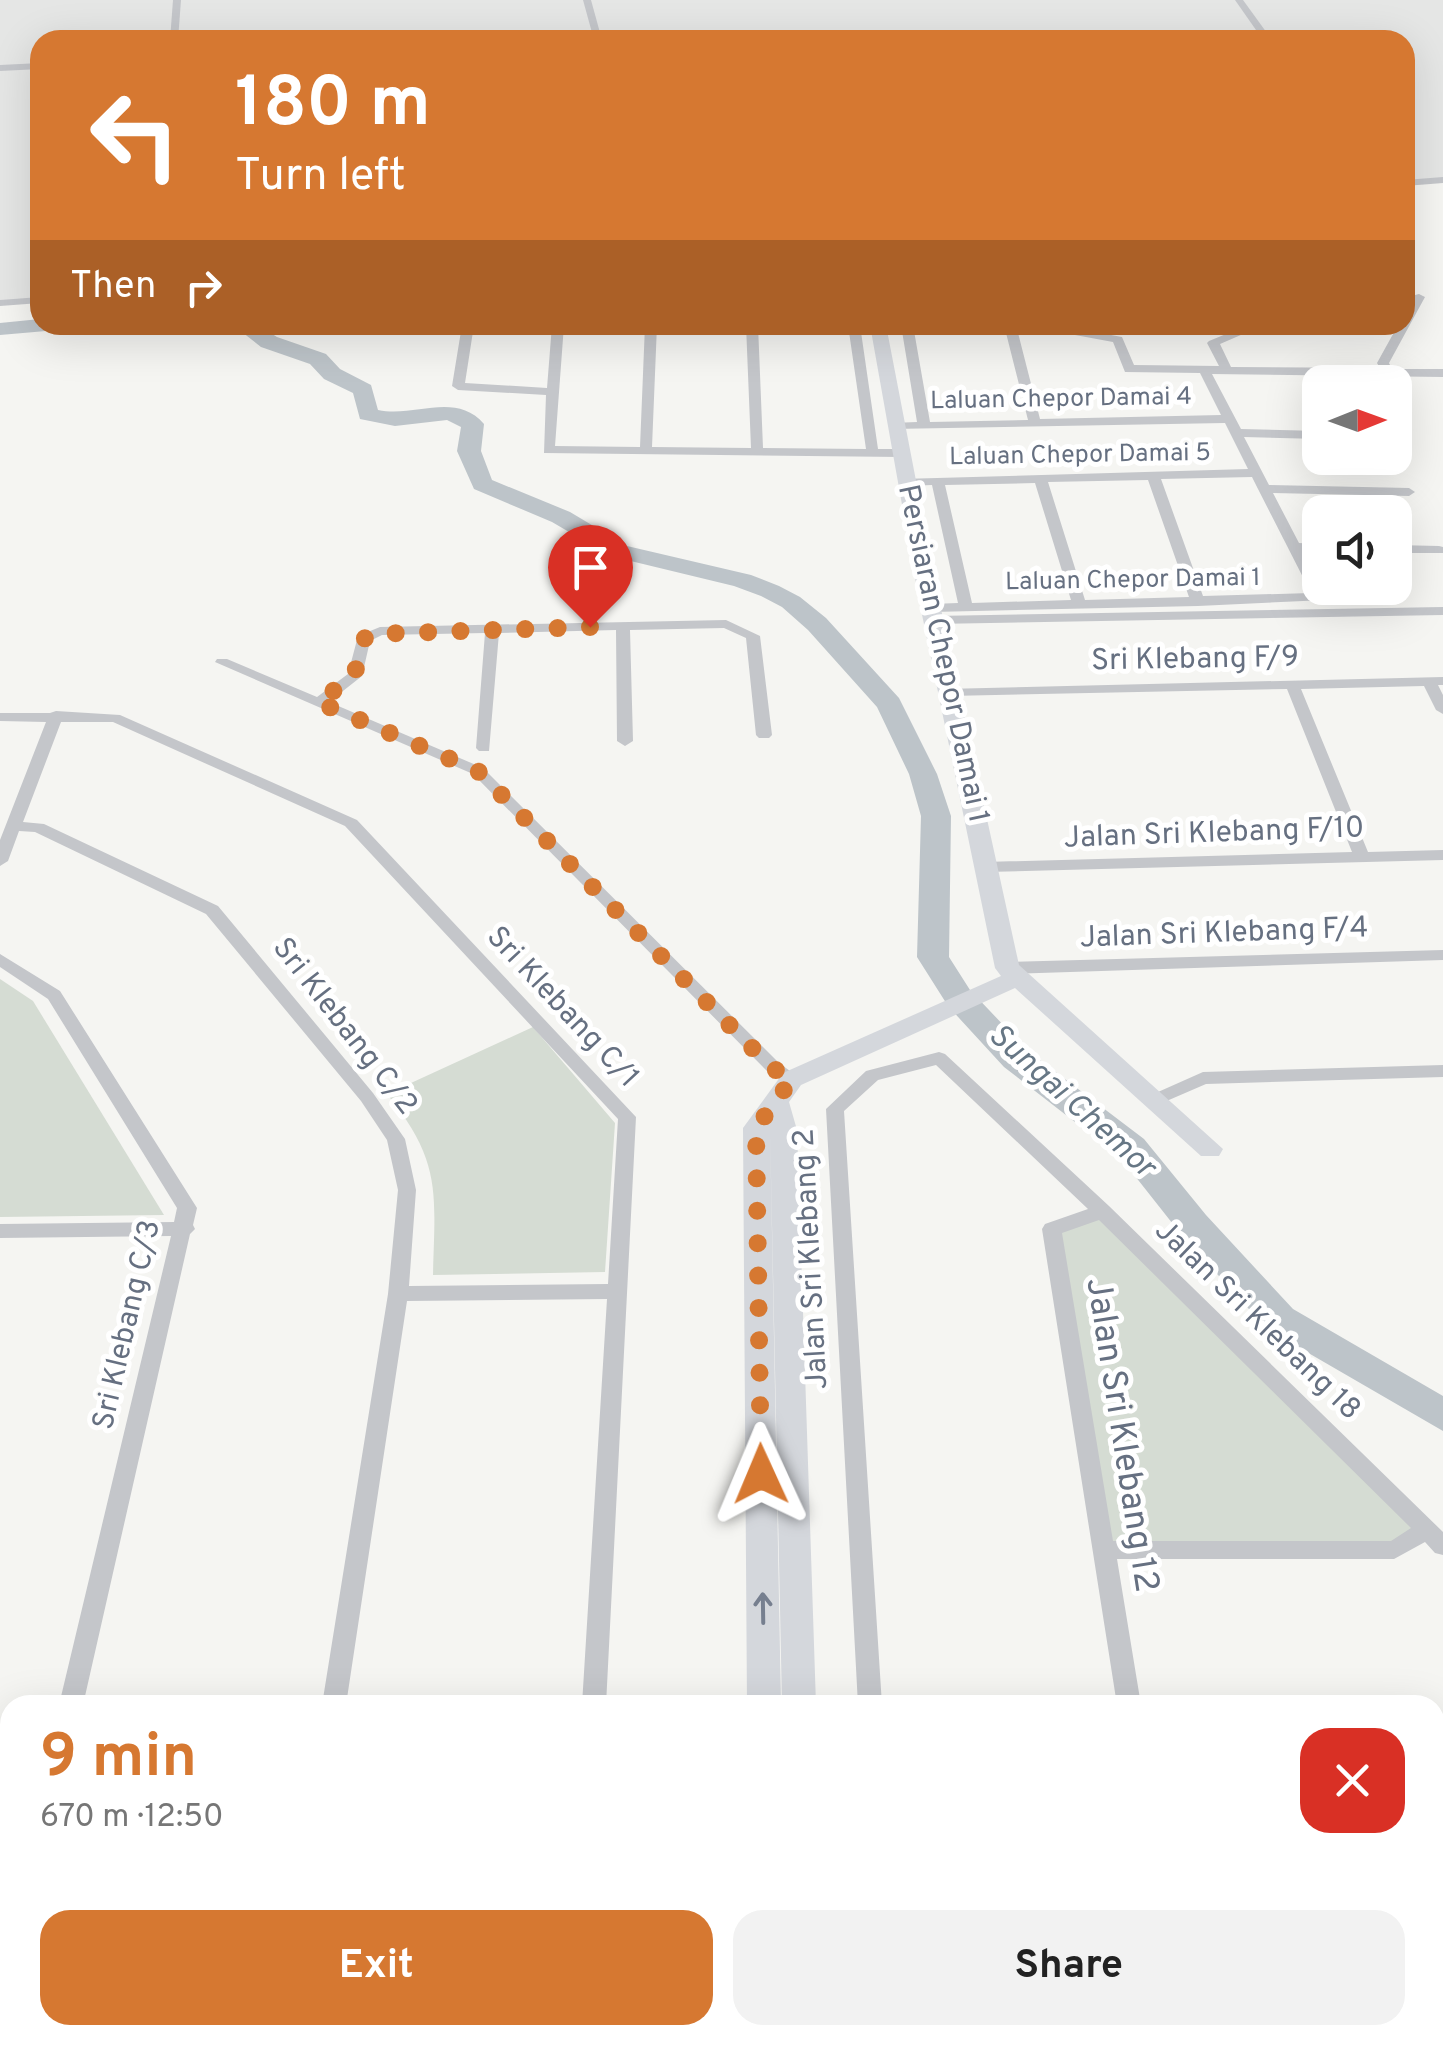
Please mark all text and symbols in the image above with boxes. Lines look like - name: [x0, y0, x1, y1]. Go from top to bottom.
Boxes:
- text: 180 m: [235, 62, 431, 151]
- icon: left: [70, 70, 200, 200]
- text: Turn left: [235, 149, 406, 206]
- icon: right: [176, 260, 231, 315]
- text: Then: [70, 263, 156, 312]
- north arrow: [1302, 365, 1412, 475]
- map controls: [1302, 365, 1412, 605]
- street label: Laluan Chepor Damai 4: [930, 382, 1192, 418]
- street label: Laluan Chepor Damai 5: [949, 438, 1211, 474]
- street label: Persiaran Chepor Damai 1: [888, 481, 996, 827]
- button: sound: [1302, 495, 1412, 605]
- pin: [548, 525, 633, 628]
- icon: arrive: [563, 540, 618, 595]
- street label: Laluan Chepor Damai 1: [1005, 563, 1261, 599]
- street label: Sri Klebang F/9: [1091, 640, 1299, 680]
- street label: Jalan Sri Klebang F/10: [1063, 810, 1365, 858]
- street label: Jalan Sri Klebang F/4: [1079, 910, 1369, 958]
- street label: Sri Klebang C/1: [478, 920, 646, 1096]
- street label: Sri Klebang C/2: [263, 931, 425, 1123]
- water label: Sungai Chemor: [979, 1016, 1165, 1190]
- street label: Jalan Sri Klebang 2: [787, 1128, 837, 1390]
- street label: Jalan Sri Klebang 18: [1146, 1213, 1368, 1429]
- street label: Sri Klebang C/3: [86, 1216, 170, 1434]
- street label: Jalan Sri Klebang 12: [1074, 1275, 1168, 1595]
- position arrow: [709, 1422, 813, 1526]
- one-way arrow: [754, 1592, 772, 1624]
- text: 9 min: [40, 1722, 197, 1798]
- button: close: [1300, 1728, 1405, 1833]
- text: 670 m · 12:50: [40, 1798, 224, 1838]
- button: Exit: [40, 1910, 713, 2025]
- button: Share: [733, 1910, 1405, 2025]

